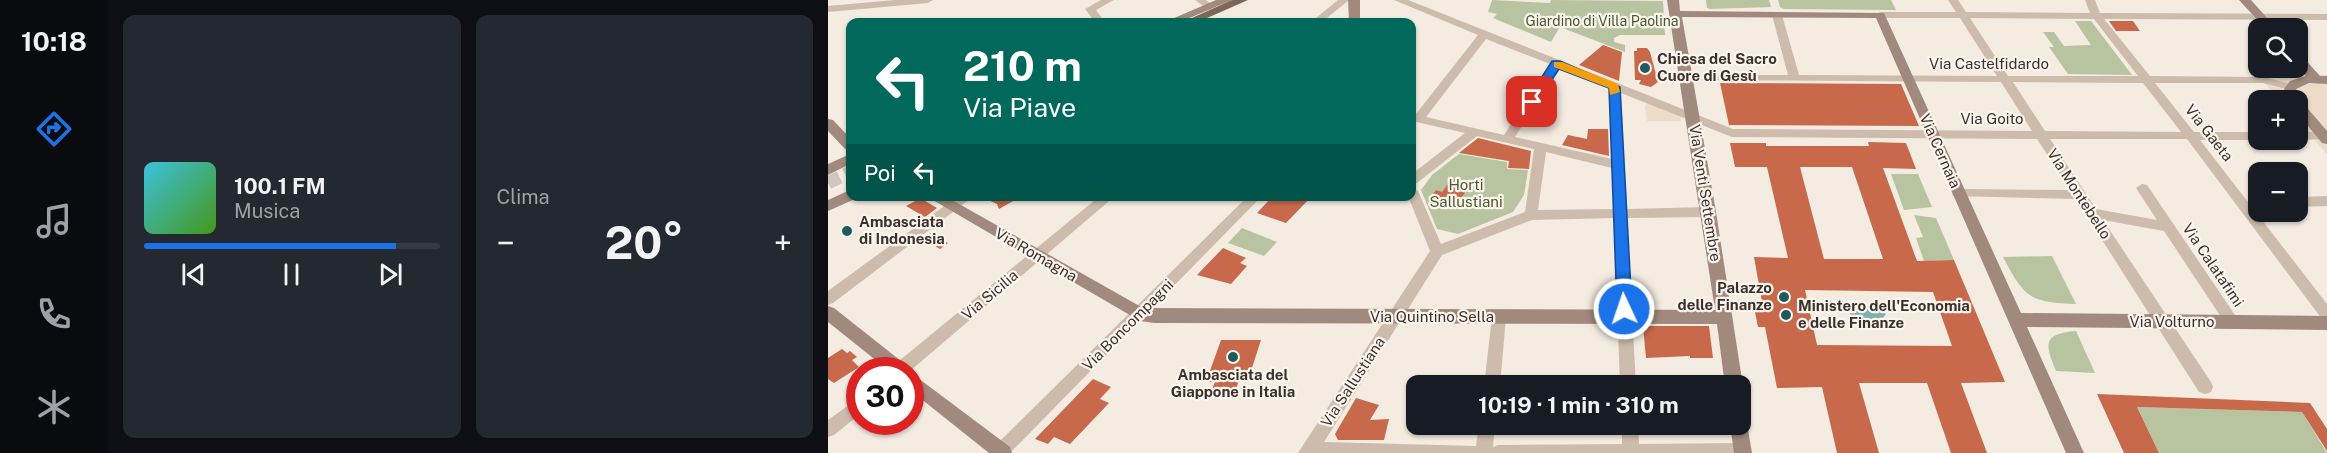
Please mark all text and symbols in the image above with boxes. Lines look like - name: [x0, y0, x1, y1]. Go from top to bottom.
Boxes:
- park label: Giardino di Villa Paolina: [1525, 13, 1679, 29]
- map controls: [2248, 18, 2308, 222]
- button: search: [2248, 18, 2308, 78]
- text: 10:18: [21, 25, 87, 57]
- text: 210 m: [963, 41, 1082, 90]
- icon: left: [864, 42, 942, 120]
- place label: Chiesa del Sacro Cuore di Gesù: [1657, 50, 1777, 84]
- street label: Via Castelfidardo: [1929, 55, 2049, 72]
- marker: Chiesa del Sacro Cuore di Gesù: [1638, 61, 1652, 75]
- pin: [1506, 76, 1557, 127]
- icon: arrive: [1515, 85, 1548, 118]
- button: +: [2248, 90, 2308, 150]
- text: Via Piave: [963, 91, 1076, 123]
- street label: Via Gaeta: [2182, 101, 2237, 164]
- icon: directions: [33, 108, 75, 150]
- street label: Via Goito: [1960, 110, 2024, 127]
- street label: Via Cernaia: [1917, 111, 1964, 190]
- street label: Via Venti Settembre: [1686, 123, 1725, 263]
- street label: Via Montebello: [2044, 145, 2115, 242]
- icon: left: [908, 156, 941, 189]
- text: Poi: [864, 160, 896, 186]
- button: −: [2248, 162, 2308, 222]
- text: 100.1 FM: [234, 173, 326, 199]
- park label: Horti Sallustiani: [1429, 176, 1503, 210]
- text: Clima: [497, 185, 550, 209]
- text: Musica: [234, 199, 300, 223]
- icon: music: [33, 200, 75, 242]
- place label: Ambasciata di Indonesia: [859, 213, 945, 247]
- text: 20°: [605, 216, 684, 269]
- street label: Via Calatafimi: [2179, 220, 2248, 310]
- text: −: [497, 224, 515, 262]
- text: +: [774, 224, 792, 262]
- marker: Ambasciata di Indonesia: [840, 224, 854, 238]
- street label: Via Romagna: [992, 224, 1080, 285]
- icon: previous: [177, 258, 210, 291]
- icon: pause: [275, 258, 308, 291]
- icon: next: [374, 258, 407, 291]
- street label: Via Sicilia: [958, 266, 1021, 323]
- street label: Via Boncompagni: [1079, 276, 1177, 374]
- position arrow: [1592, 277, 1656, 341]
- place label: Palazzo delle Finanze: [1678, 279, 1772, 313]
- marker: Palazzo delle Finanze: [1777, 290, 1791, 304]
- icon: phone: [33, 293, 75, 335]
- place label: Ministero dell'Economia e delle Finanze: [1798, 297, 1970, 331]
- street label: Via Quintino Sella: [1370, 308, 1494, 325]
- marker: Ministero dell'Economia e delle Finanze: [1779, 308, 1793, 322]
- street label: Via Volturno: [2130, 313, 2214, 330]
- street label: Via Sallustiana: [1317, 334, 1388, 430]
- marker: Ambasciata del Giappone in Italia: [1226, 350, 1240, 364]
- speed limit sign: 30: [846, 357, 924, 435]
- place label: Ambasciata del Giappone in Italia: [1171, 366, 1295, 400]
- icon: climate: [33, 386, 75, 428]
- text: 10:19 · 1 min · 310 m: [1478, 392, 1679, 418]

